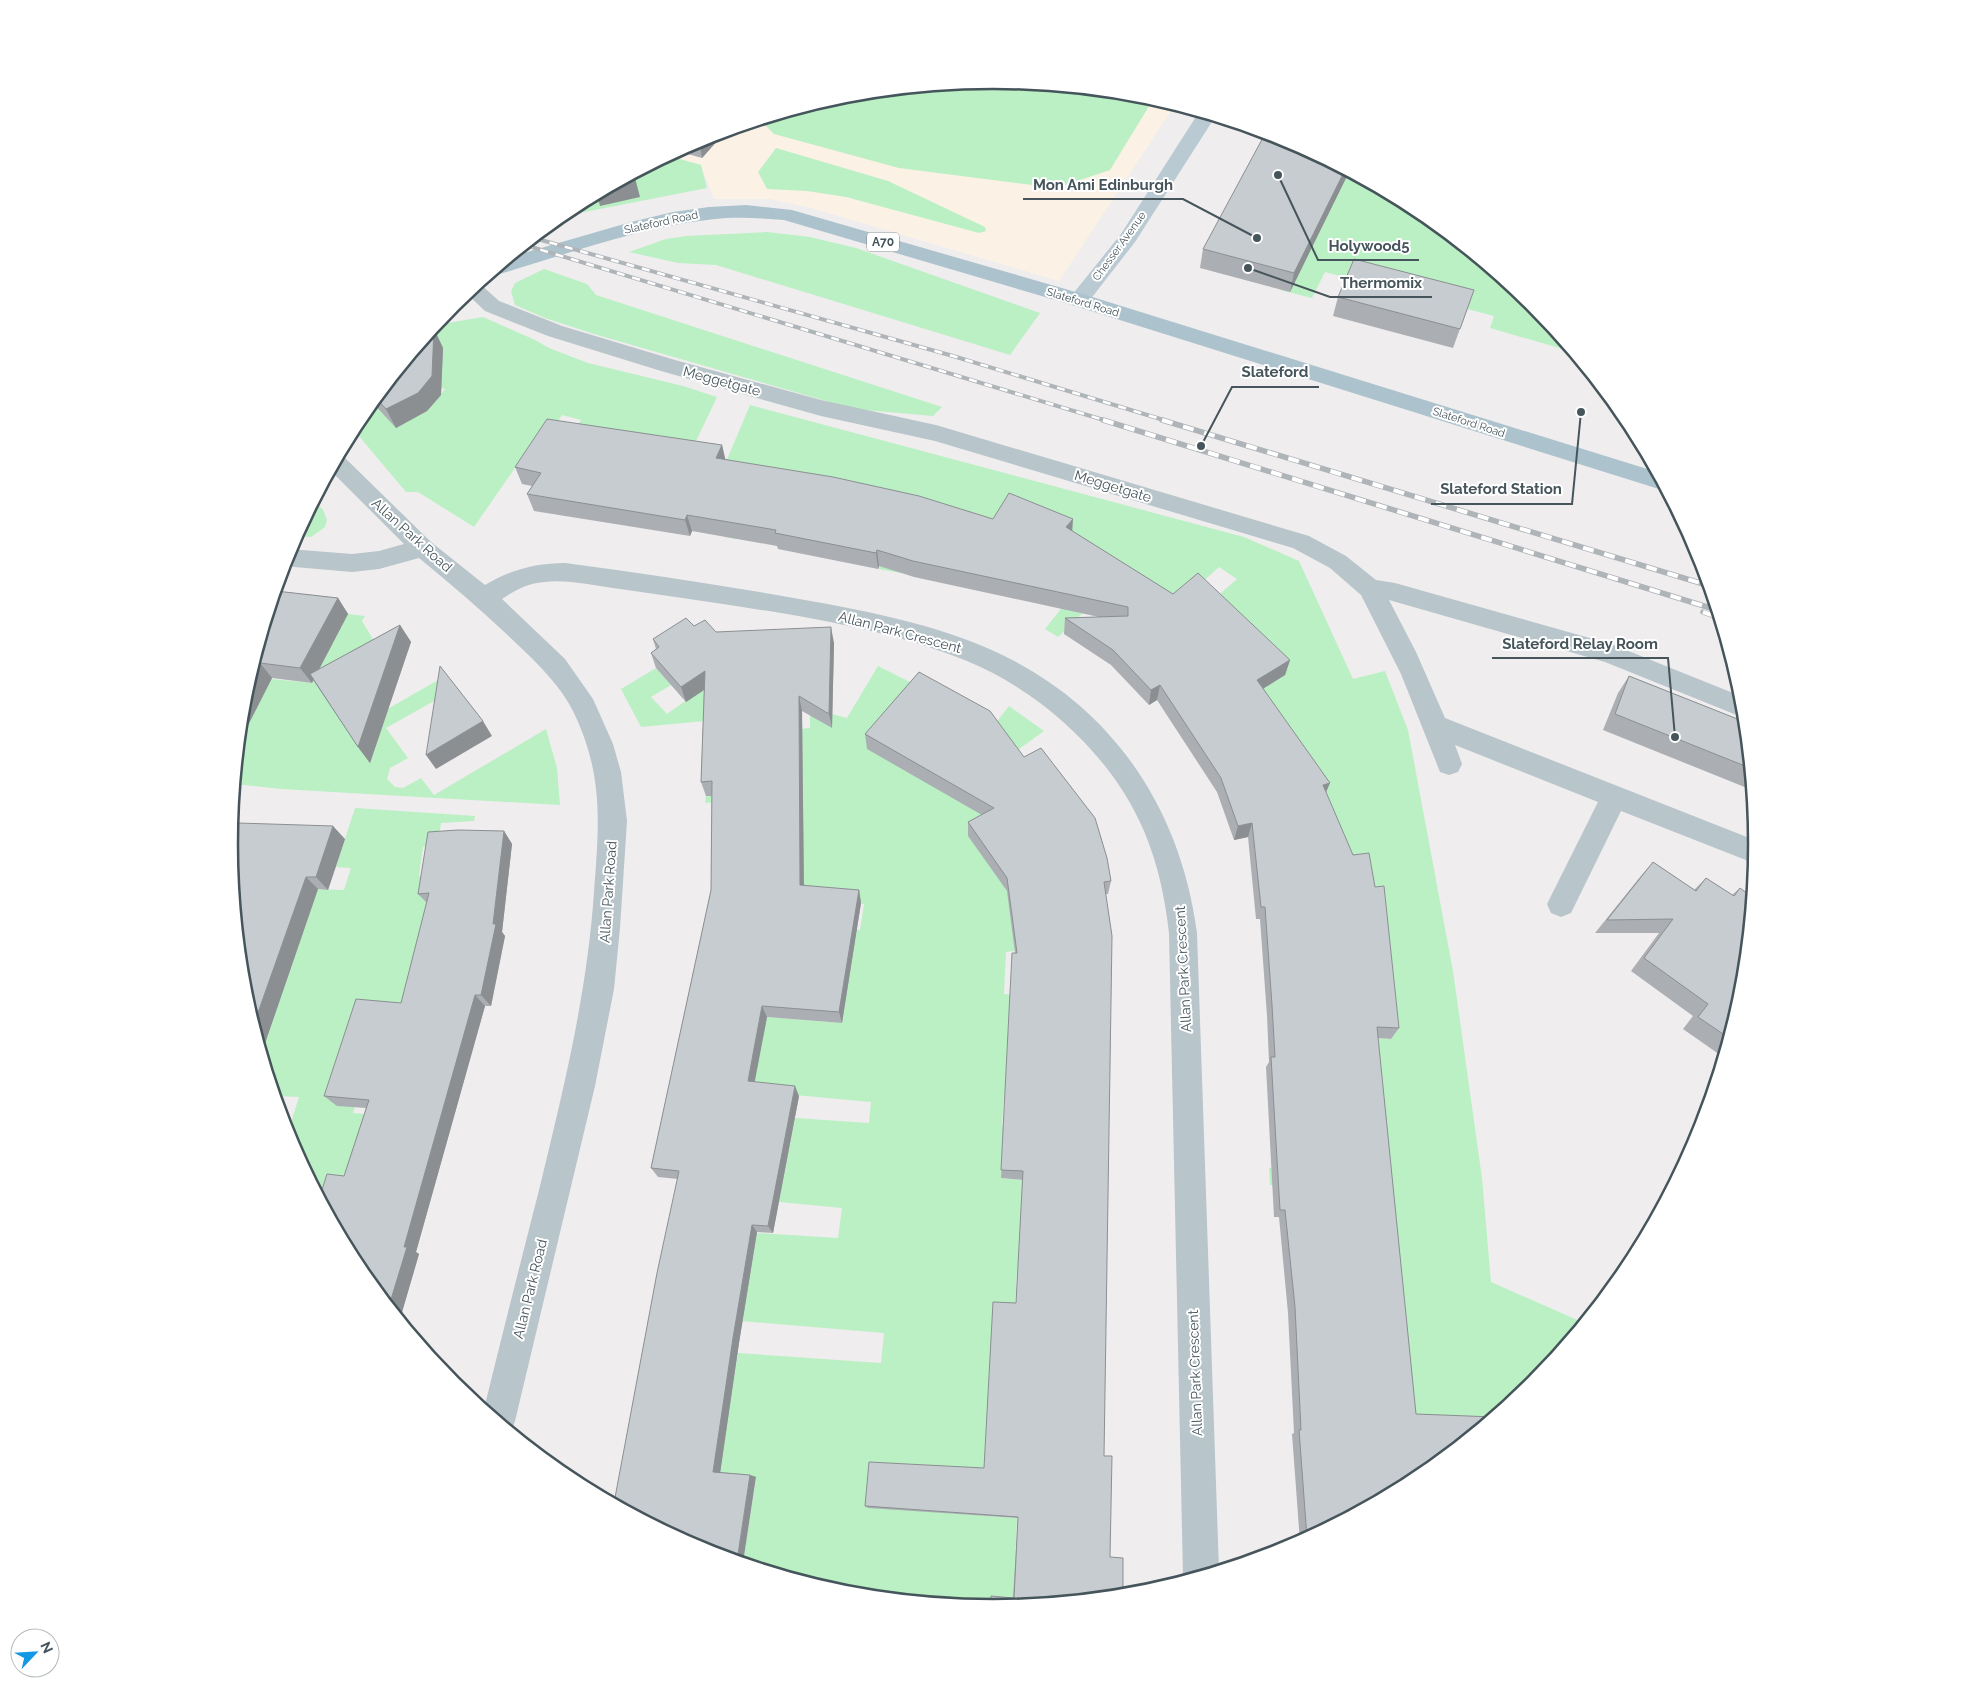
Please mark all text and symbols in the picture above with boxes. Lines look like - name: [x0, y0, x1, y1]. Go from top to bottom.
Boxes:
- callout: Mon Ami Edinburgh: [1023, 169, 1183, 199]
- text: Mon Ami Edinburgh: [1033, 176, 1173, 194]
- street label: Slateford Road: [623, 208, 699, 237]
- street label: Chesser Avenue: [1090, 209, 1149, 283]
- callout: Holywood5: [1318, 230, 1419, 260]
- road number: A70: [867, 232, 899, 252]
- text: Holywood5: [1328, 237, 1410, 255]
- callout: Thermomix: [1330, 267, 1432, 297]
- text: Thermomix: [1340, 274, 1422, 292]
- street label: Slateford Road: [1045, 285, 1121, 320]
- callout: Slateford: [1232, 357, 1319, 387]
- street label: Meggetgate: [682, 363, 762, 399]
- text: Slateford: [1241, 363, 1309, 381]
- street label: Slateford Road: [1431, 405, 1507, 440]
- street label: Meggetgate: [1073, 467, 1153, 505]
- callout: Slateford Station: [1431, 474, 1572, 504]
- text: Slateford Station: [1440, 480, 1562, 498]
- street label: Allan Park Road: [369, 495, 455, 575]
- street label: Allan Park Crescent: [837, 608, 963, 656]
- callout: Slateford Relay Room: [1492, 628, 1668, 658]
- text: Slateford Relay Room: [1502, 635, 1658, 653]
- street label: Allan Park Road: [596, 840, 620, 944]
- street label: Allan Park Crescent: [1172, 905, 1194, 1033]
- street label: Allan Park Road: [510, 1237, 550, 1341]
- street label: Allan Park Crescent: [1185, 1309, 1205, 1436]
- north arrow: [10, 1628, 60, 1678]
- text: N: [37, 1639, 56, 1656]

